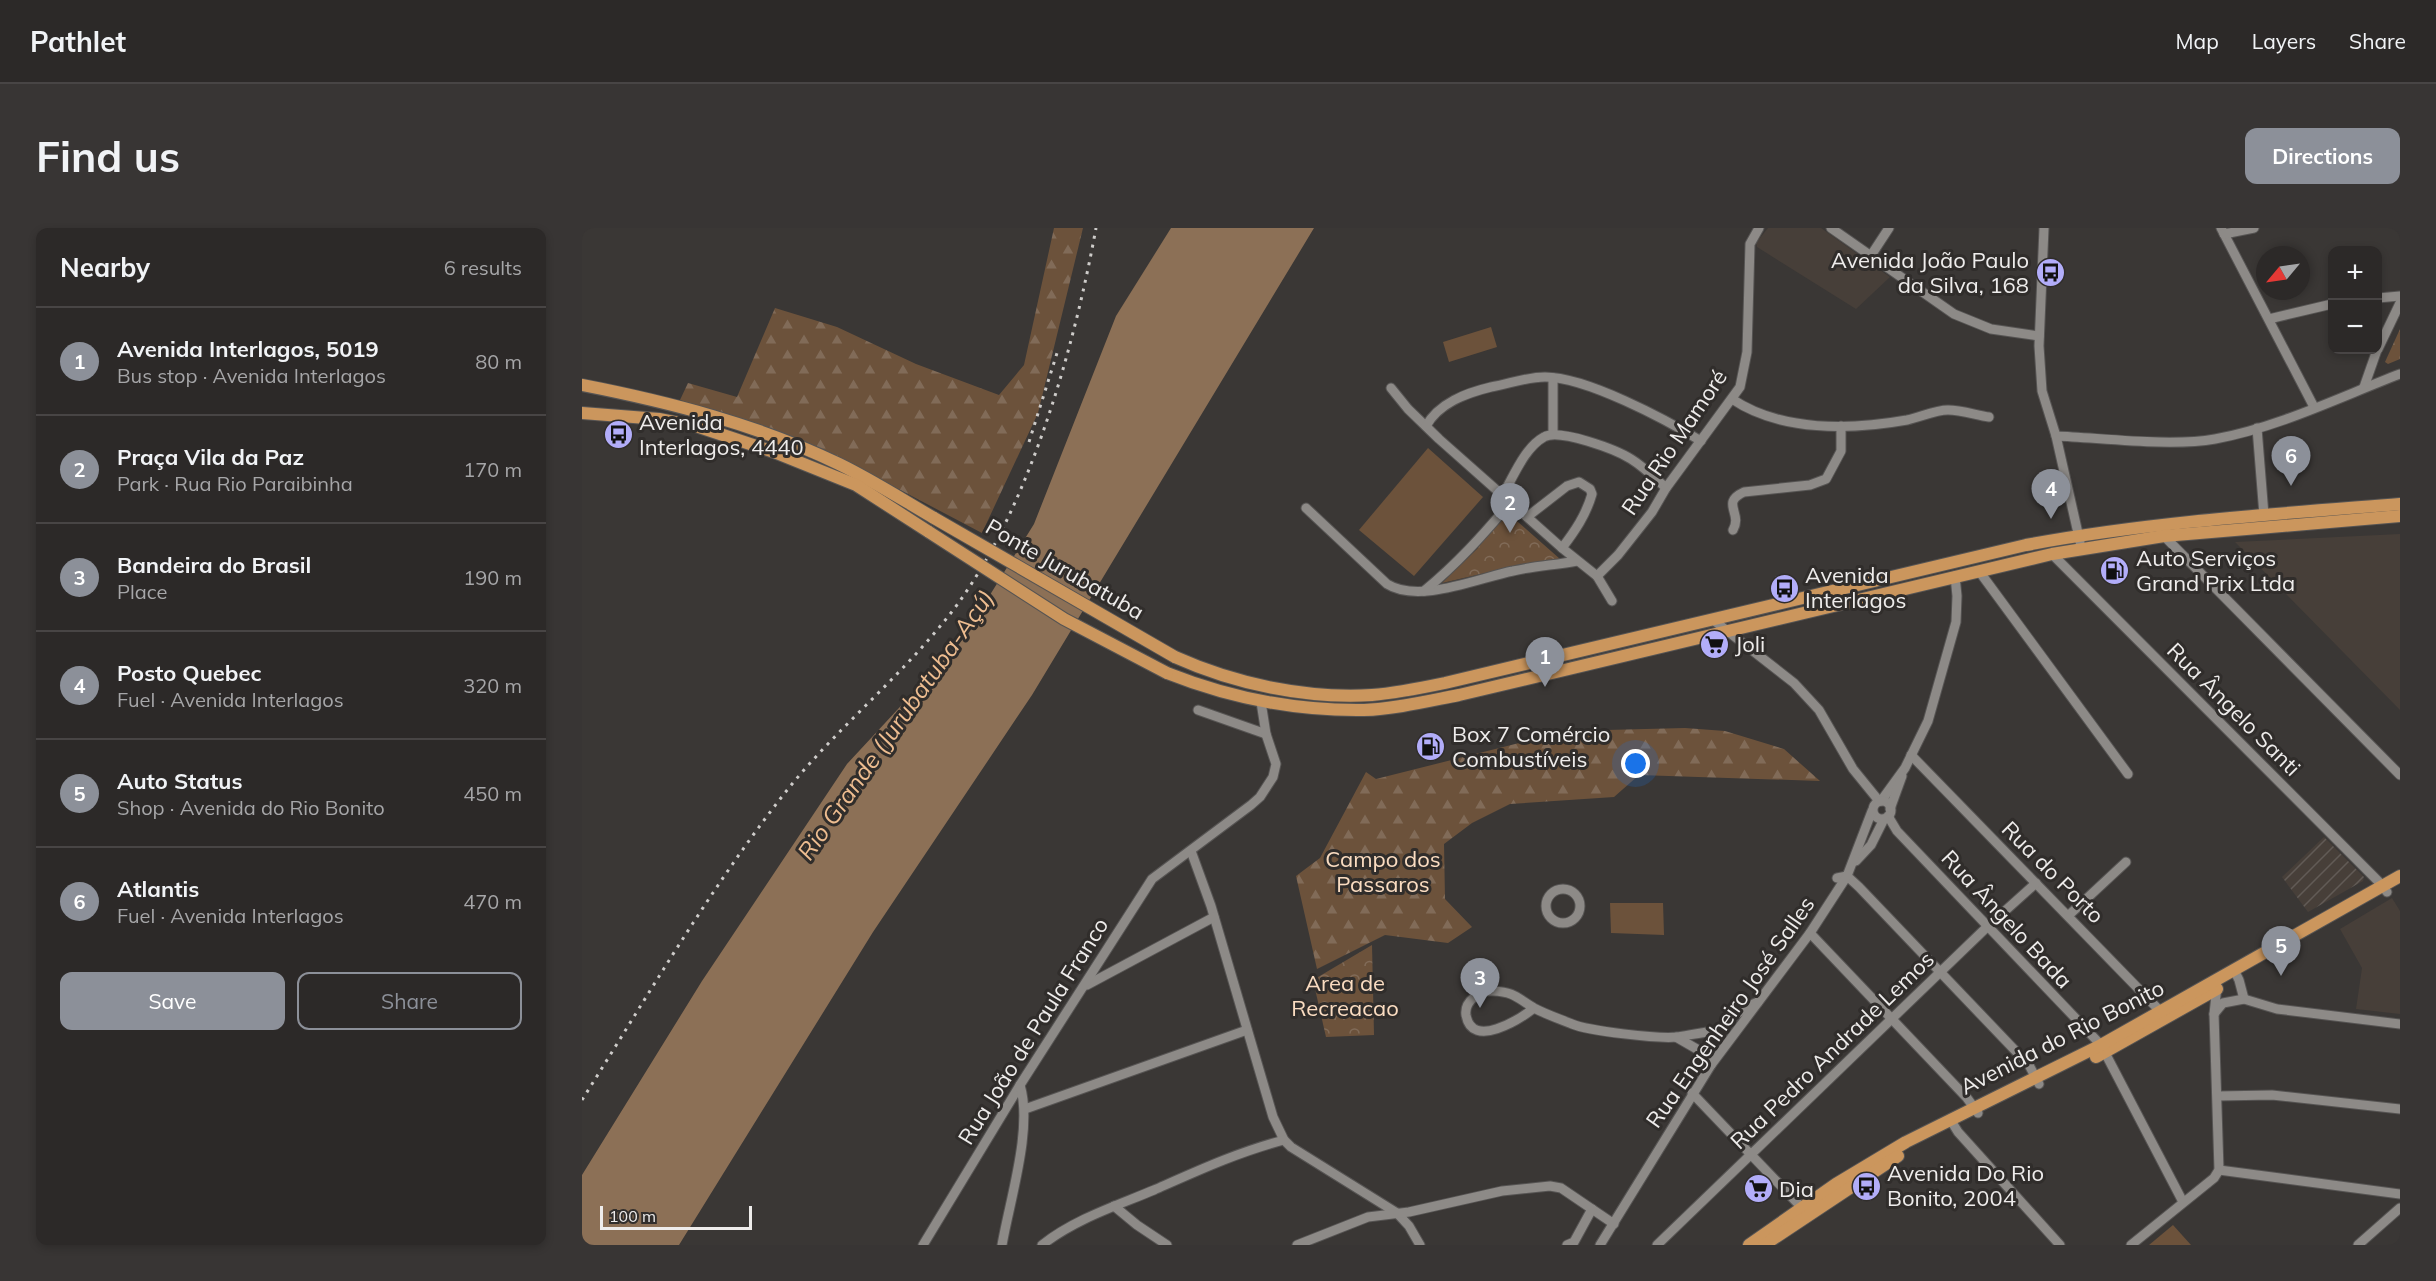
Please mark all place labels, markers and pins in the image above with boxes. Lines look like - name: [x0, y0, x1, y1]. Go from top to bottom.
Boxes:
- place label: Avenida João Paulo da Silva, 168: [1831, 246, 2029, 299]
- bus stop icon: Avenida João Paulo da Silva, 168: [2034, 257, 2066, 289]
- place label: Avenida Interlagos, 4440: [639, 408, 804, 461]
- bus stop icon: Avenida Interlagos, 4440: [602, 419, 634, 451]
- pin: 6: [2272, 436, 2310, 486]
- pin: 4: [2032, 470, 2070, 519]
- pin: 2: [1490, 484, 1530, 533]
- place label: Auto Serviços Grand Prix Ltda: [2136, 544, 2295, 597]
- fuel station icon: Auto Serviços Grand Prix Ltda: [2099, 555, 2131, 587]
- place label: Avenida Interlagos: [1805, 561, 1906, 614]
- bus stop icon: Avenida Interlagos: [1768, 572, 1800, 604]
- supermarket icon: Joli: [1698, 628, 1730, 660]
- place label: Joli: [1735, 630, 1765, 658]
- pin: 1: [1526, 638, 1564, 687]
- place label: Box 7 Comércio Combustíveis: [1452, 720, 1610, 773]
- fuel station icon: Box 7 Comércio Combustíveis: [1415, 731, 1447, 763]
- pin: 5: [2262, 926, 2300, 976]
- pin: 3: [1460, 958, 1500, 1008]
- place label: Avenida Do Rio Bonito, 2004: [1887, 1159, 2044, 1212]
- bus stop icon: Avenida Do Rio Bonito, 2004: [1850, 1170, 1882, 1202]
- supermarket icon: Dia: [1742, 1173, 1774, 1205]
- place label: Dia: [1779, 1175, 1814, 1203]

